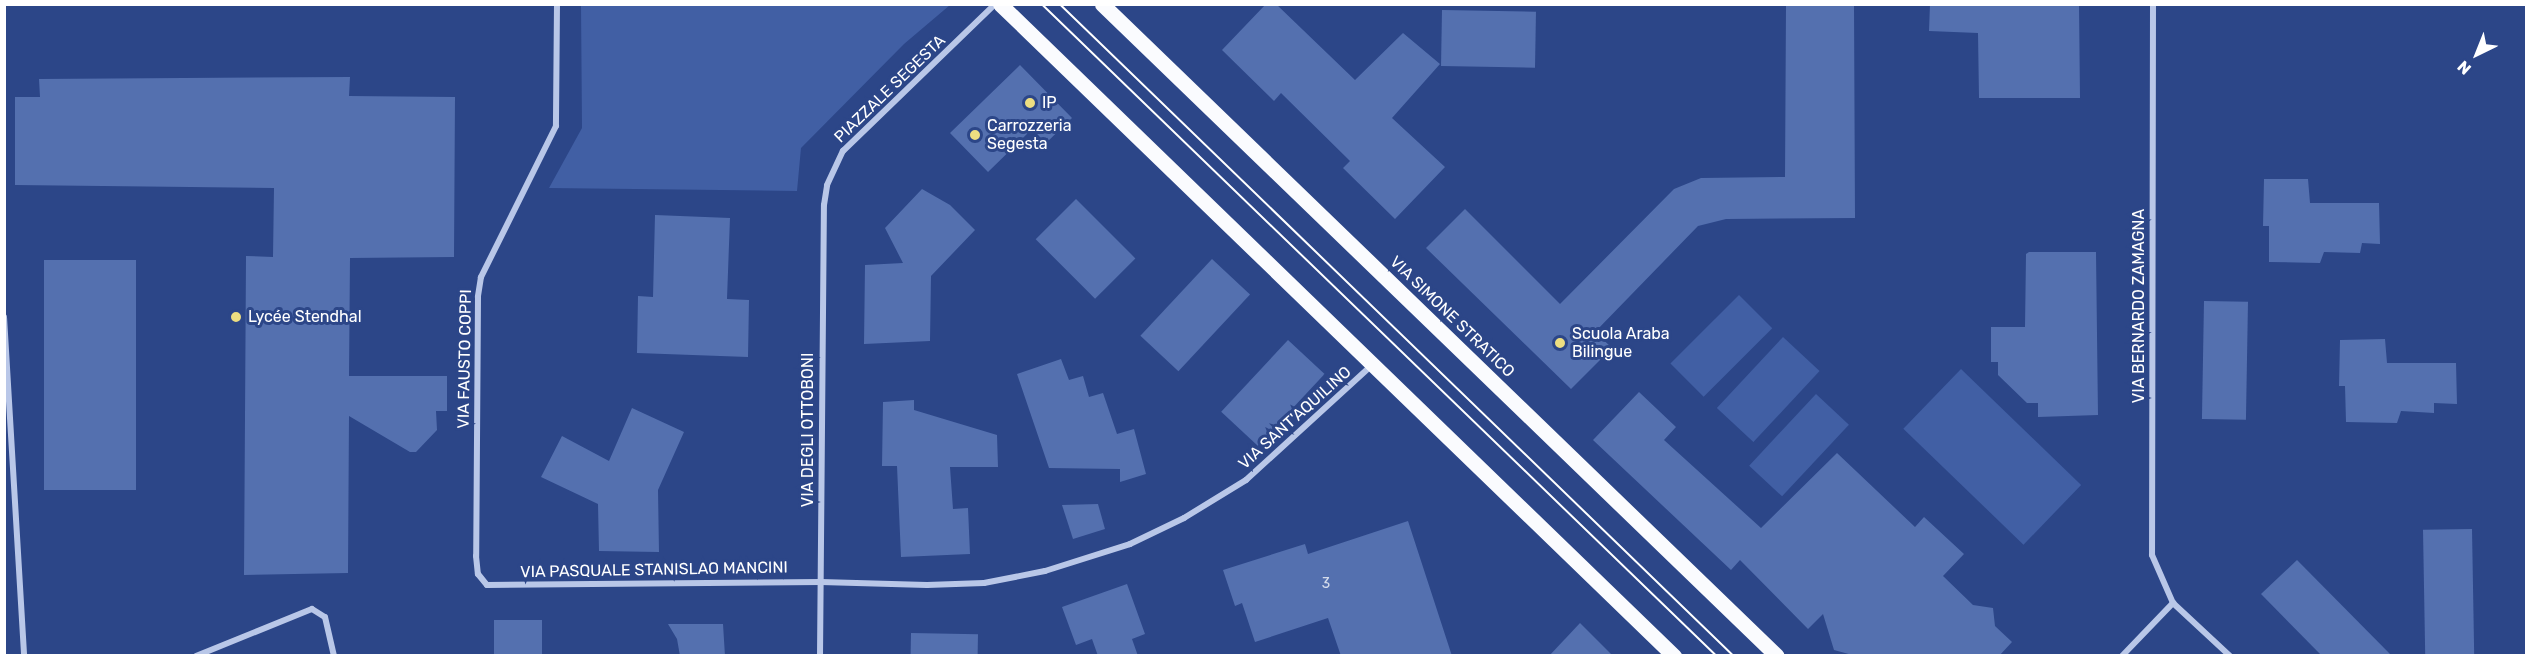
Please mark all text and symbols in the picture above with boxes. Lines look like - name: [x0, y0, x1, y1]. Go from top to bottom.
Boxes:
- north arrow: [2447, 24, 2507, 84]
- street label: PIAZZALE SEGESTA: [831, 31, 949, 147]
- text: N: [2454, 57, 2475, 78]
- place label: IP: [1042, 93, 1057, 113]
- marker: IP: [1023, 96, 1037, 110]
- place label: Carrozzeria Segesta: [987, 116, 1072, 154]
- marker: Carrozzeria Segesta: [968, 128, 982, 142]
- street label: VIA BERNARDO ZAMAGNA: [2129, 209, 2149, 403]
- street label: VIA SIMONE STRATICO: [1386, 252, 1518, 382]
- street label: VIA FAUSTO COPPI: [454, 289, 476, 429]
- place label: Lycée Stendhal: [248, 307, 362, 327]
- marker: Lycée Stendhal: [229, 310, 243, 324]
- place label: Scuola Araba Bilingue: [1572, 324, 1670, 362]
- marker: Scuola Araba Bilingue: [1553, 336, 1567, 350]
- street label: VIA DEGLI OTTOBONI: [798, 352, 818, 508]
- street label: VIA SANT'AQUILINO: [1235, 362, 1355, 474]
- street label: VIA PASQUALE STANISLAO MANCINI: [520, 558, 788, 582]
- house number: 3: [1322, 576, 1330, 592]

